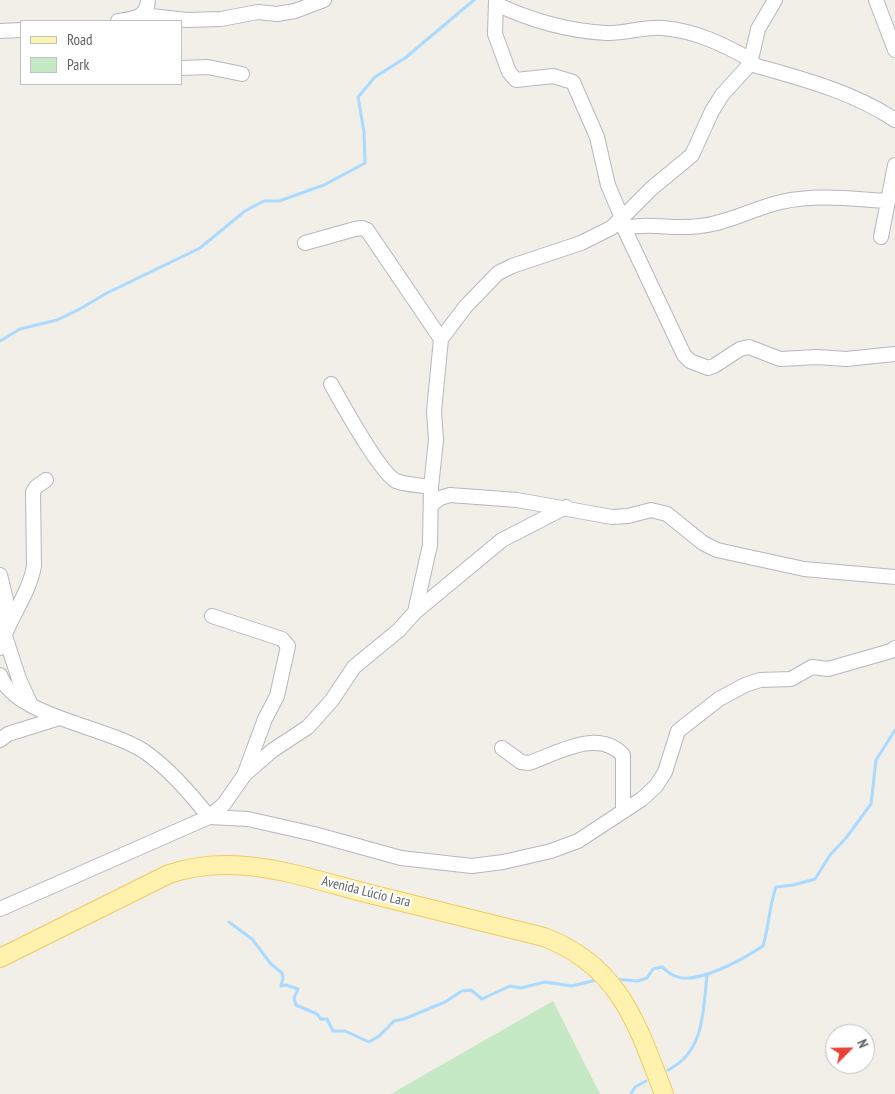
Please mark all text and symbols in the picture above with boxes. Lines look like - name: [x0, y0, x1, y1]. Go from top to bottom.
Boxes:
- legend: [20, 20, 182, 85]
- text: Road: [67, 30, 93, 49]
- text: Park: [67, 55, 89, 74]
- street label: Avenida Lúcio Lara: [320, 873, 412, 911]
- north arrow: [825, 1024, 875, 1074]
- text: N: [853, 1037, 873, 1051]

